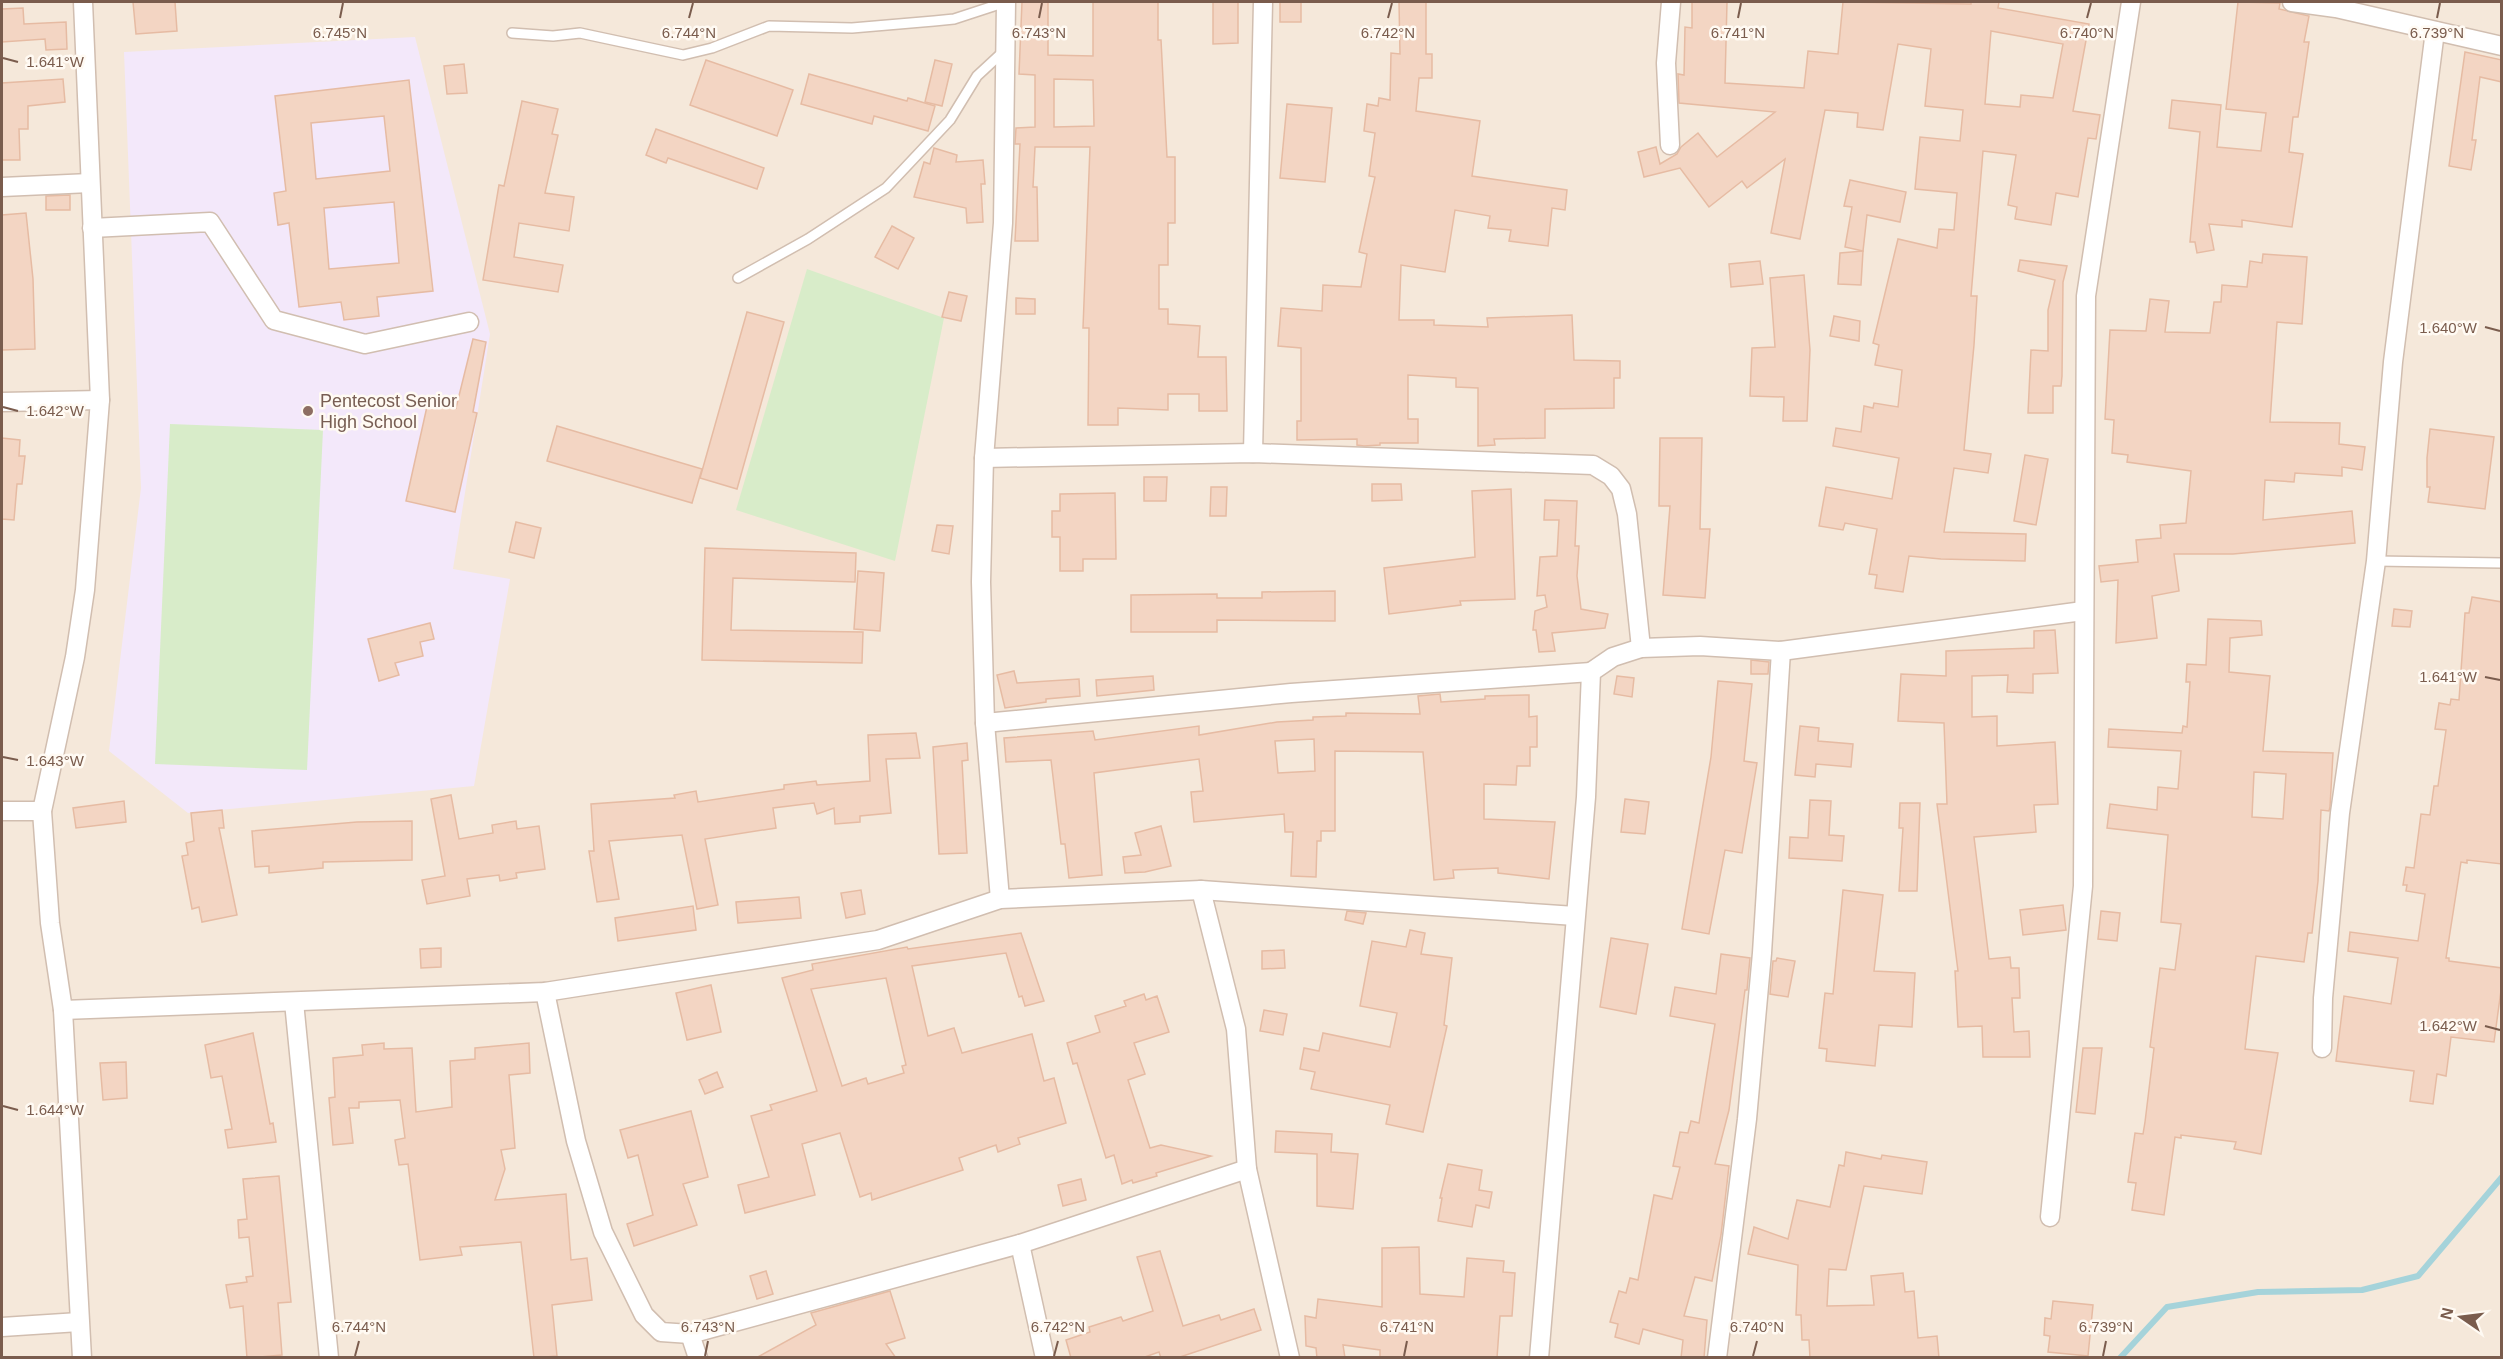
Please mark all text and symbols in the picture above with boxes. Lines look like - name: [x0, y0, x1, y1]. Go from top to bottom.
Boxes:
- text: 6.745°N: [313, 24, 367, 41]
- text: 6.744°N: [662, 24, 716, 41]
- text: 6.743°N: [1012, 24, 1066, 41]
- text: 6.742°N: [1361, 24, 1415, 41]
- text: 6.741°N: [1711, 24, 1765, 41]
- text: 6.740°N: [2060, 24, 2114, 41]
- text: 6.739°N: [2410, 24, 2464, 41]
- text: 1.641°W: [26, 53, 85, 70]
- text: 1.640°W: [2419, 319, 2478, 336]
- place label: Pentecost Senior High School: [320, 391, 457, 432]
- text: 1.642°W: [26, 402, 85, 419]
- marker: Pentecost Senior High School: [301, 404, 315, 418]
- text: 1.641°W: [2419, 668, 2478, 685]
- text: 1.643°W: [26, 752, 85, 769]
- text: 1.642°W: [2419, 1017, 2478, 1034]
- text: 1.644°W: [26, 1101, 85, 1118]
- north arrow: [2431, 1287, 2491, 1347]
- text: N: [2437, 1306, 2457, 1321]
- text: 6.744°N: [332, 1318, 386, 1335]
- text: 6.743°N: [681, 1318, 735, 1335]
- text: 6.742°N: [1031, 1318, 1085, 1335]
- text: 6.741°N: [1380, 1318, 1434, 1335]
- text: 6.740°N: [1730, 1318, 1784, 1335]
- text: 6.739°N: [2079, 1318, 2133, 1335]

